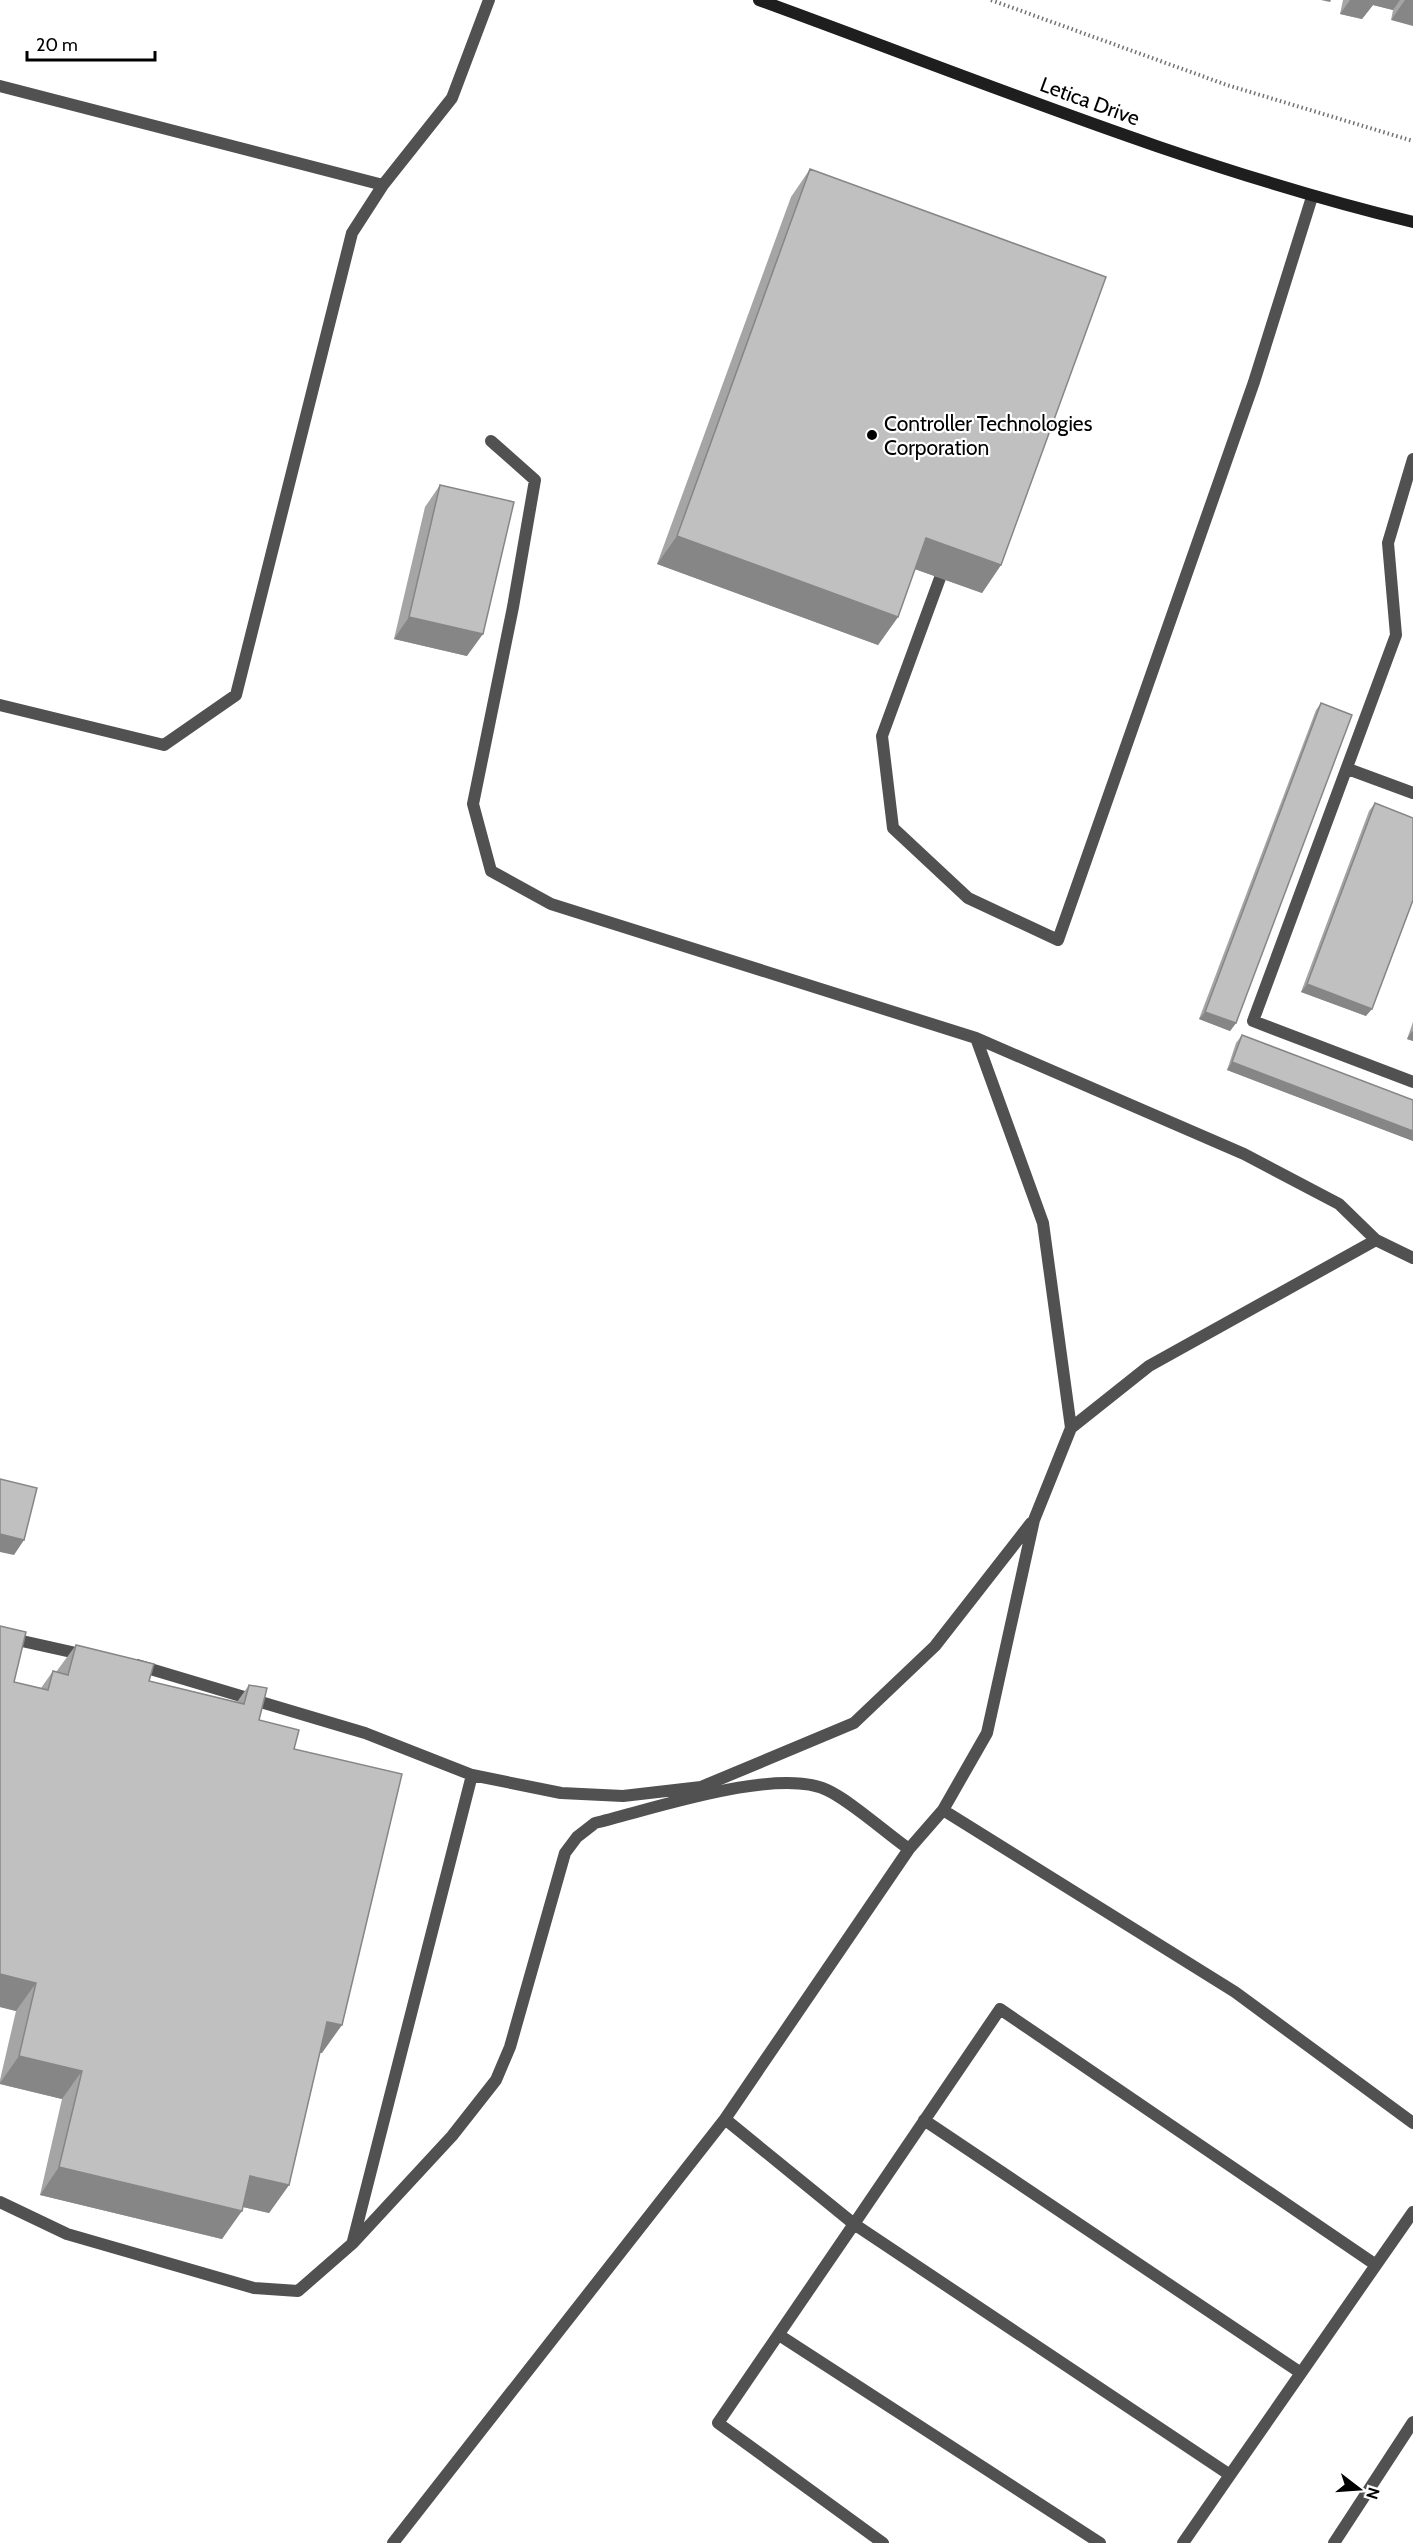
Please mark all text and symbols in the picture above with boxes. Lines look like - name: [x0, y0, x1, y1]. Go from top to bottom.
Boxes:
- scale bar: [27, 24, 154, 62]
- text: 20 m: [36, 34, 78, 56]
- street label: Letica Drive: [1037, 71, 1143, 131]
- place label: Controller Technologies Corporation: [884, 411, 1093, 460]
- marker: Controller Technologies Corporation: [865, 428, 879, 442]
- north arrow: [1329, 2459, 1389, 2519]
- text: N: [1362, 2485, 1384, 2501]

